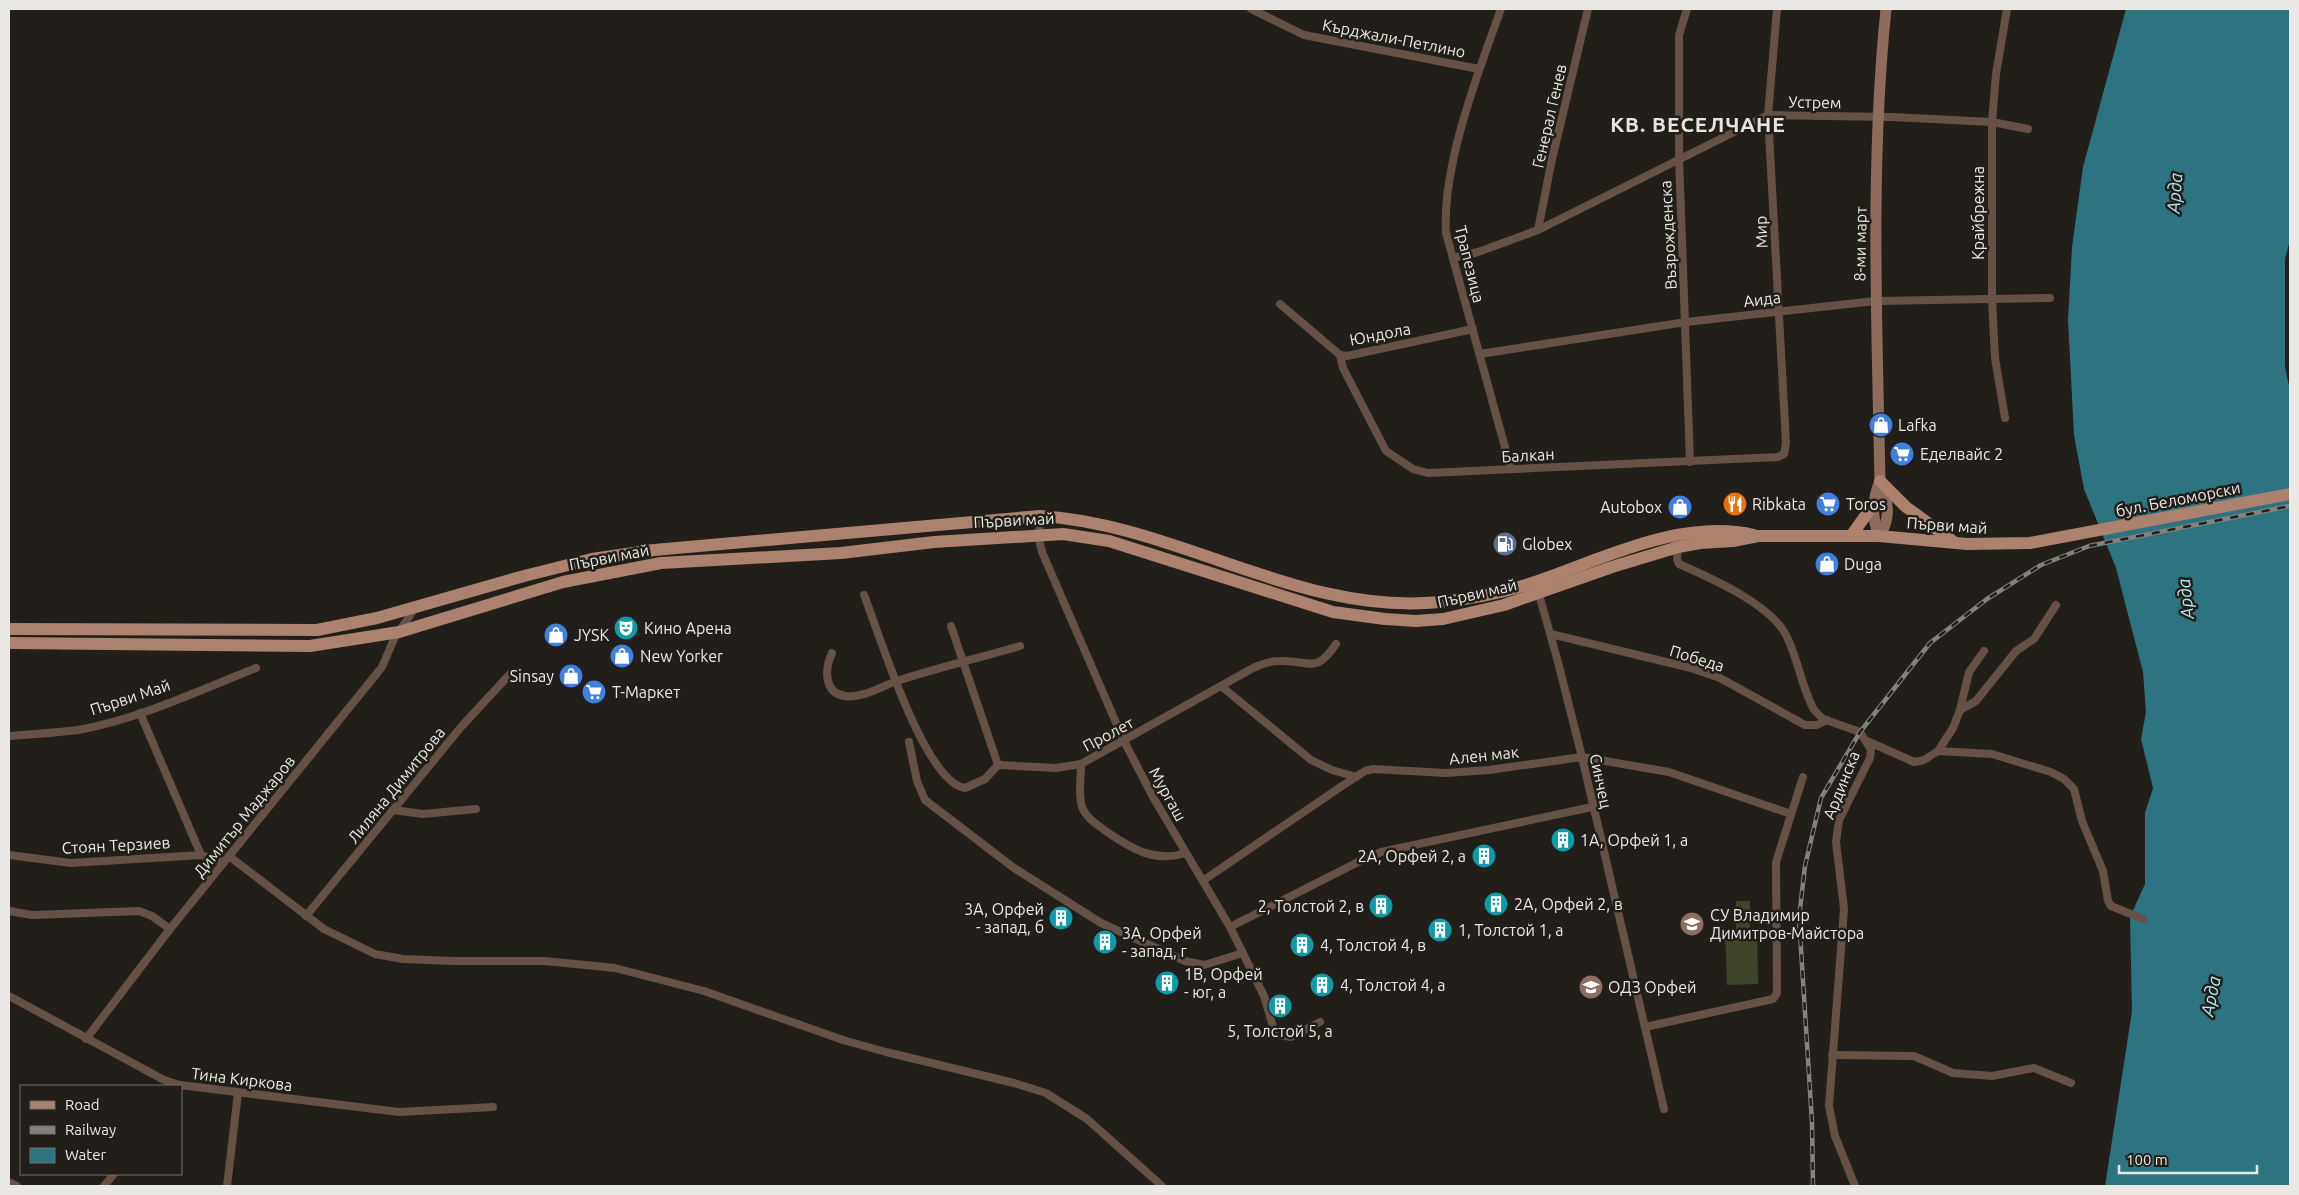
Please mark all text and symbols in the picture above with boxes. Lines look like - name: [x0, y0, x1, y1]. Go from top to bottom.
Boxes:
- street label: Кърджали-Петлино: [1321, 15, 1467, 61]
- street label: Генерал Генев: [1528, 62, 1570, 170]
- street label: Устрем: [1788, 93, 1842, 111]
- district label: КВ. ВЕСЕЛЧАНЕ: [1610, 112, 1786, 136]
- street label: Крайбрежна: [1969, 166, 1987, 260]
- water label: Арда: [2163, 172, 2185, 215]
- street label: Възрожденска: [1656, 180, 1680, 290]
- street label: 8-ми март: [1850, 206, 1870, 282]
- street label: Мир: [1751, 215, 1771, 249]
- street label: Трапезица: [1452, 224, 1488, 304]
- street label: Аида: [1742, 288, 1782, 310]
- street label: Юндола: [1348, 319, 1412, 349]
- shop icon: Lafka: [1868, 412, 1894, 438]
- place label: Lafka: [1898, 416, 1937, 434]
- supermarket icon: Еделвайс 2: [1889, 441, 1915, 467]
- street label: Балкан: [1501, 445, 1555, 465]
- place label: Еделвайс 2: [1920, 445, 2003, 463]
- street label: бул. Беломорски: [2114, 478, 2242, 520]
- restaurant icon: Ribkata: [1722, 491, 1748, 517]
- supermarket icon: Toros: [1815, 491, 1841, 517]
- shop icon: Autobox: [1667, 494, 1693, 520]
- place label: Ribkata: [1752, 495, 1806, 513]
- place label: Toros: [1846, 495, 1886, 513]
- place label: Autobox: [1600, 498, 1662, 516]
- street label: Първи май: [973, 509, 1055, 531]
- street label: Първи май: [1906, 513, 1988, 537]
- fuel station icon: Globex: [1492, 531, 1518, 557]
- place label: Globex: [1522, 535, 1572, 553]
- street label: Първи май: [567, 540, 651, 574]
- shop icon: Duga: [1814, 551, 1840, 577]
- place label: Duga: [1844, 555, 1882, 573]
- street label: Първи май: [1435, 575, 1519, 611]
- water label: Арда: [2173, 578, 2197, 621]
- theatre icon: Кино Арена: [613, 615, 639, 641]
- place label: Кино Арена: [644, 619, 732, 637]
- shop icon: JYSK: [543, 622, 569, 648]
- place label: JYSK: [574, 626, 610, 644]
- street label: Победа: [1667, 641, 1727, 675]
- shop icon: New Yorker: [609, 643, 635, 669]
- place label: New Yorker: [640, 647, 723, 665]
- shop icon: Sinsay: [558, 663, 584, 689]
- place label: Sinsay: [510, 667, 554, 685]
- street label: Първи Май: [88, 676, 172, 718]
- supermarket icon: Т-Маркет: [581, 679, 607, 705]
- place label: Т-Маркет: [612, 683, 680, 701]
- street label: Пролет: [1079, 713, 1137, 755]
- street label: Лиляна Димитрова: [344, 723, 448, 847]
- street label: Ален мак: [1448, 742, 1520, 768]
- street label: Ардинска: [1819, 748, 1863, 822]
- street label: Димитър Маджаров: [189, 752, 299, 880]
- street label: Синчец: [1586, 752, 1616, 810]
- street label: Мургаш: [1146, 764, 1190, 824]
- building icon: 1А, Орфей 1, а: [1550, 827, 1576, 853]
- place label: 1А, Орфей 1, а: [1580, 831, 1688, 849]
- street label: Стоян Терзиев: [61, 833, 171, 857]
- building icon: 2А, Орфей 2, а: [1471, 843, 1497, 869]
- place label: 2А, Орфей 2, а: [1358, 847, 1466, 865]
- building icon: 2А, Орфей 2, в: [1483, 891, 1509, 917]
- building icon: 2, Толстой 2, в: [1368, 893, 1394, 919]
- place label: 2А, Орфей 2, в: [1514, 895, 1623, 913]
- place label: 2, Толстой 2, в: [1258, 897, 1364, 915]
- place label: 3А, Орфей - запад, б: [964, 900, 1044, 936]
- building icon: 3А, Орфей - запад, б: [1048, 905, 1074, 931]
- place label: СУ Владимир Димитров-Майстора: [1710, 906, 1864, 942]
- school or university icon: СУ Владимир Димитров-Майстора: [1679, 911, 1705, 937]
- building icon: 1, Толстой 1, а: [1427, 917, 1453, 943]
- place label: 1, Толстой 1, а: [1458, 921, 1564, 939]
- place label: 3А, Орфей - запад, г: [1122, 924, 1202, 960]
- building icon: 3А, Орфей - запад, г: [1092, 929, 1118, 955]
- building icon: 4, Толстой 4, в: [1289, 932, 1315, 958]
- place label: 4, Толстой 4, в: [1320, 936, 1426, 954]
- place label: 1В, Орфей - юг, а: [1184, 965, 1263, 1001]
- building icon: 1В, Орфей - юг, а: [1154, 970, 1180, 996]
- building icon: 4, Толстой 4, а: [1309, 972, 1335, 998]
- school or university icon: ОДЗ Орфей: [1578, 974, 1604, 1000]
- water label: Арда: [2196, 974, 2224, 1019]
- place label: 4, Толстой 4, а: [1340, 976, 1446, 994]
- place label: ОДЗ Орфей: [1608, 978, 1697, 996]
- building icon: 5, Толстой 5, а: [1267, 993, 1293, 1019]
- place label: 5, Толстой 5, а: [1227, 1022, 1333, 1040]
- street label: Тина Киркова: [190, 1064, 294, 1094]
- legend: [20, 1085, 182, 1175]
- text: Road: [65, 1096, 100, 1113]
- text: Railway: [65, 1121, 116, 1138]
- scale bar: [2119, 1142, 2256, 1174]
- text: Water: [65, 1146, 106, 1163]
- text: 100 m: [2126, 1151, 2168, 1168]

